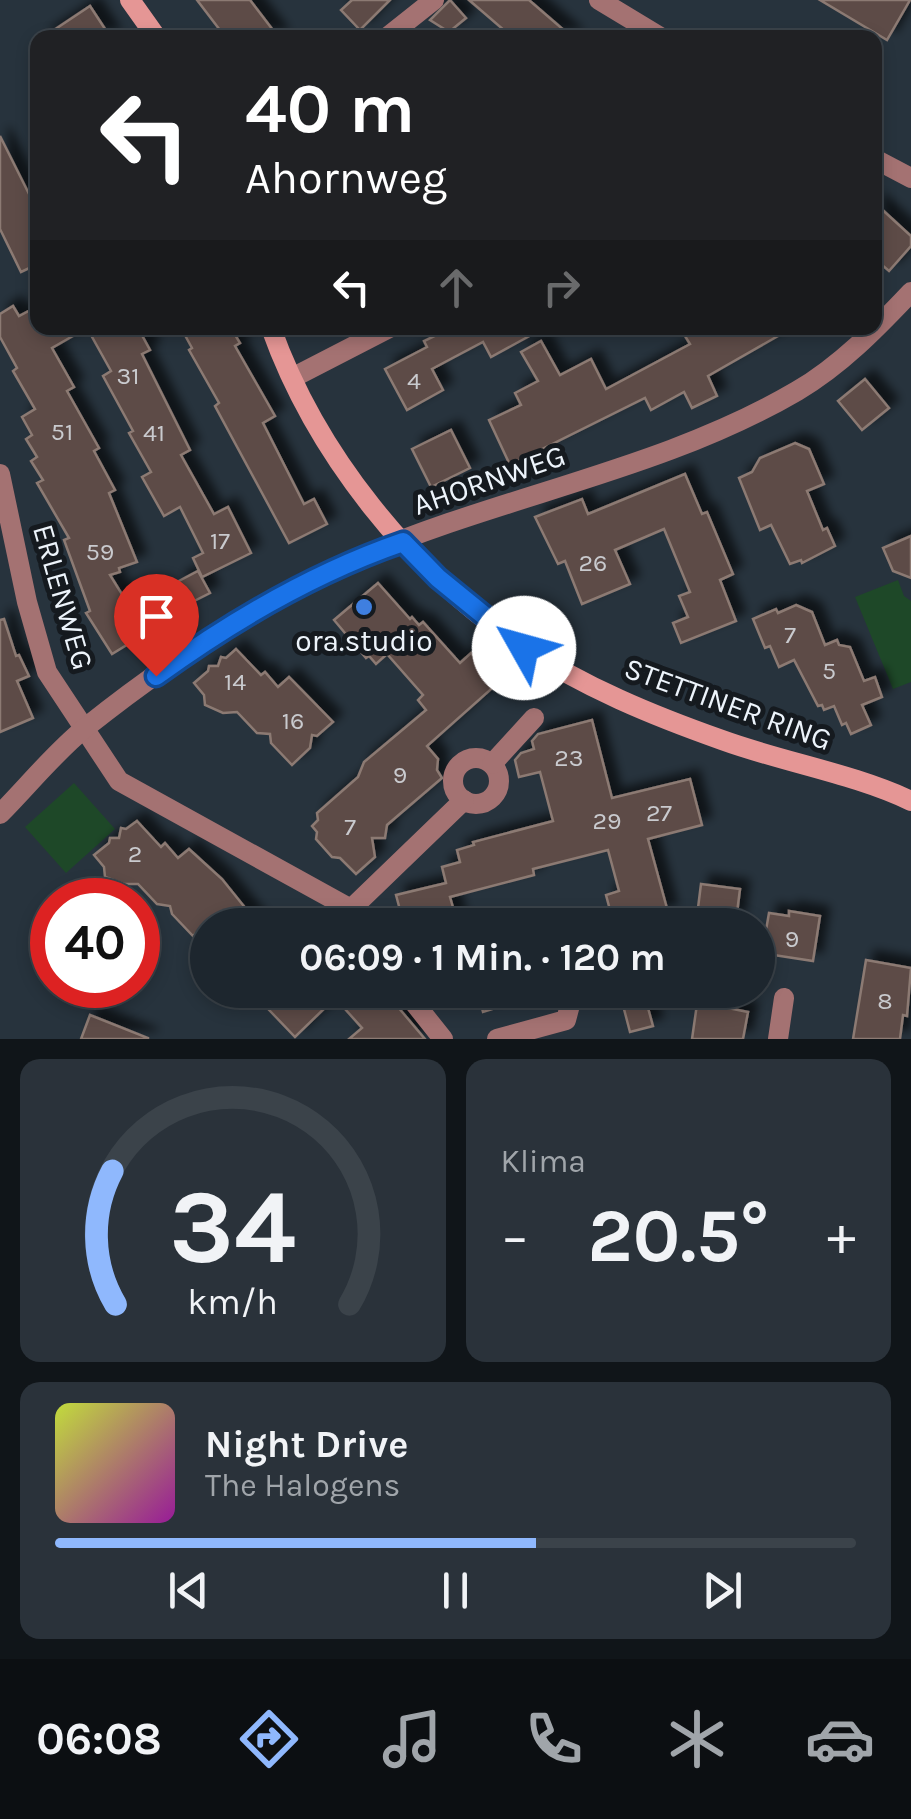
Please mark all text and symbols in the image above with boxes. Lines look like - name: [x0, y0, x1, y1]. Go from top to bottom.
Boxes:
- text: 40 m: [245, 68, 415, 150]
- icon: left: [80, 70, 210, 200]
- text: Ahornweg: [245, 152, 447, 204]
- icon: left: [324, 260, 379, 315]
- icon: ahead: [429, 260, 484, 315]
- icon: right: [534, 260, 589, 315]
- house number: 31: [116, 361, 140, 390]
- house number: 4: [407, 366, 421, 395]
- house number: 51: [51, 417, 73, 446]
- house number: 41: [143, 418, 165, 447]
- street label: AHORNWEG: [408, 437, 570, 523]
- street label: ERLENWEG: [25, 520, 101, 674]
- house number: 17: [210, 526, 230, 555]
- house number: 59: [86, 537, 114, 566]
- house number: 26: [579, 548, 607, 577]
- pin: [114, 574, 199, 677]
- icon: arrive: [129, 589, 184, 644]
- marker: ora.studio: [353, 596, 375, 618]
- position arrow: [472, 596, 576, 700]
- house number: 7: [784, 620, 796, 649]
- place label: ora.studio: [295, 623, 433, 659]
- street label: STETTINER RING: [619, 650, 837, 758]
- house number: 5: [822, 656, 836, 685]
- house number: 14: [224, 667, 246, 696]
- house number: 16: [282, 706, 304, 735]
- house number: 23: [554, 743, 584, 772]
- house number: 9: [393, 760, 407, 789]
- house number: 27: [646, 798, 672, 827]
- house number: 29: [593, 806, 622, 835]
- house number: 7: [344, 812, 356, 841]
- house number: 2: [128, 839, 142, 868]
- speed limit sign: 40: [30, 878, 160, 1008]
- house number: 9: [785, 924, 799, 953]
- text: 06:09 · 1 Min. · 120 m: [299, 935, 666, 980]
- house number: 8: [877, 986, 893, 1015]
- text: Klima: [501, 1143, 586, 1180]
- text: 34: [169, 1167, 296, 1288]
- text: 20.5°: [587, 1192, 769, 1280]
- text: −: [501, 1204, 529, 1268]
- text: +: [827, 1204, 856, 1268]
- text: km/h: [187, 1281, 278, 1323]
- text: Night Drive: [205, 1422, 408, 1467]
- text: The Halogens: [205, 1467, 400, 1504]
- icon: previous: [161, 1563, 216, 1618]
- icon: pause: [428, 1563, 483, 1618]
- icon: next: [695, 1563, 750, 1618]
- icon: directions: [234, 1704, 304, 1774]
- icon: music: [377, 1704, 447, 1774]
- icon: phone: [519, 1704, 589, 1774]
- icon: climate: [662, 1704, 732, 1774]
- icon: car: [805, 1704, 875, 1774]
- text: 06:08: [36, 1713, 162, 1765]

